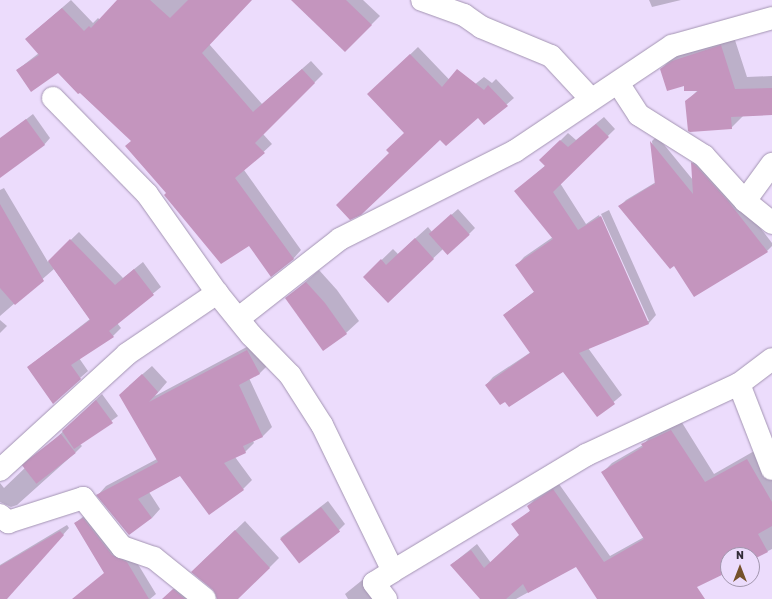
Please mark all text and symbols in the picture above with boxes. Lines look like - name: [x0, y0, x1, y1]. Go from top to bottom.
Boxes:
- north arrow: [720, 547, 760, 587]
- text: N: [736, 549, 744, 562]

